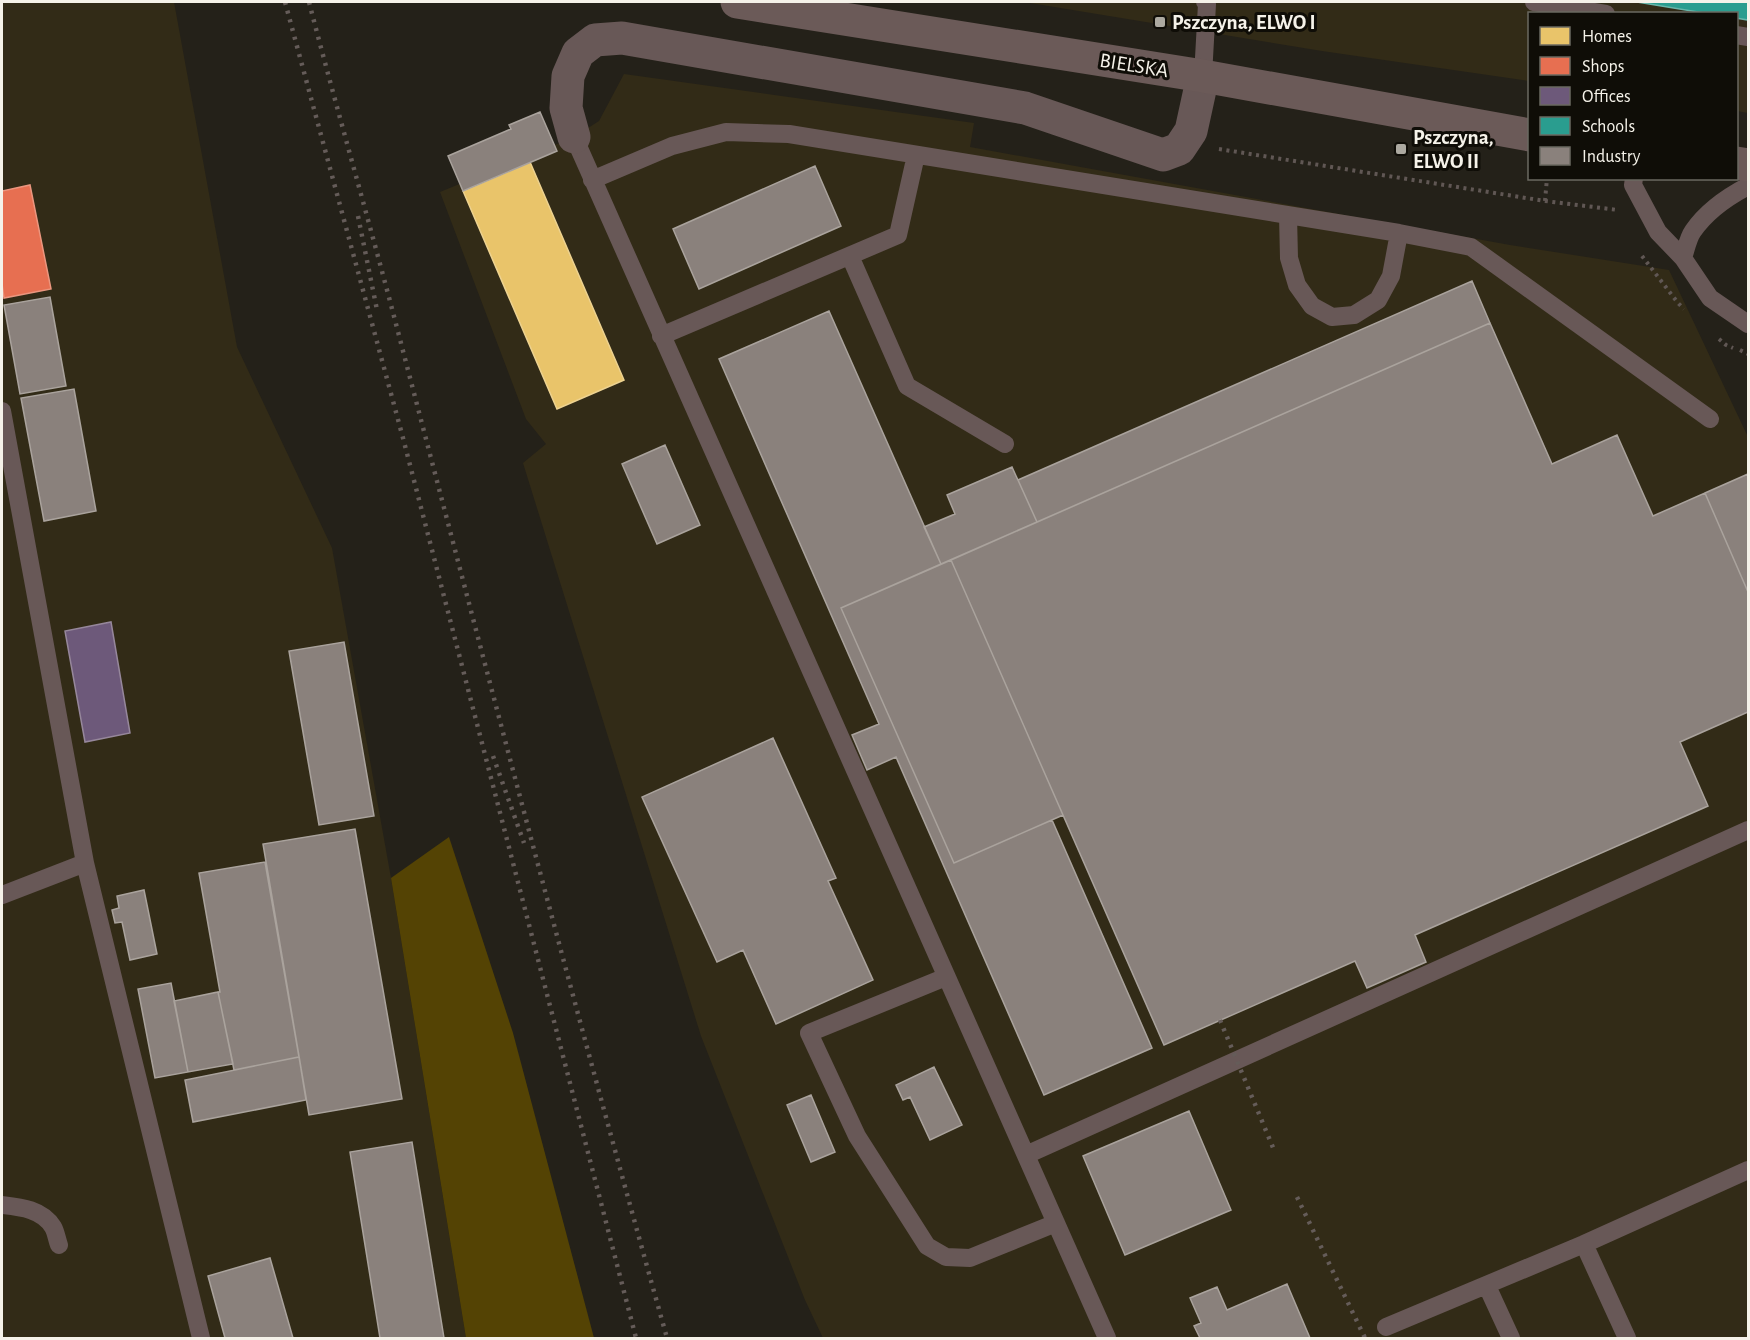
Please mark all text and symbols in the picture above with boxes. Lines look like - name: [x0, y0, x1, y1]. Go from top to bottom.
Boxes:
- place label: Pszczyna, ELWO I: [1172, 12, 1316, 33]
- legend: [1528, 12, 1738, 180]
- marker: Pszczyna, ELWO I: [1153, 15, 1167, 29]
- text: Homes: [1582, 28, 1632, 46]
- street label: BIELSKA: [1098, 50, 1170, 81]
- text: Shops: [1582, 58, 1624, 76]
- text: Offices: [1582, 88, 1631, 106]
- text: Schools: [1582, 118, 1635, 136]
- place label: Pszczyna, ELWO II: [1413, 127, 1494, 172]
- marker: Pszczyna, ELWO II: [1394, 142, 1408, 156]
- text: Industry: [1582, 148, 1641, 166]

